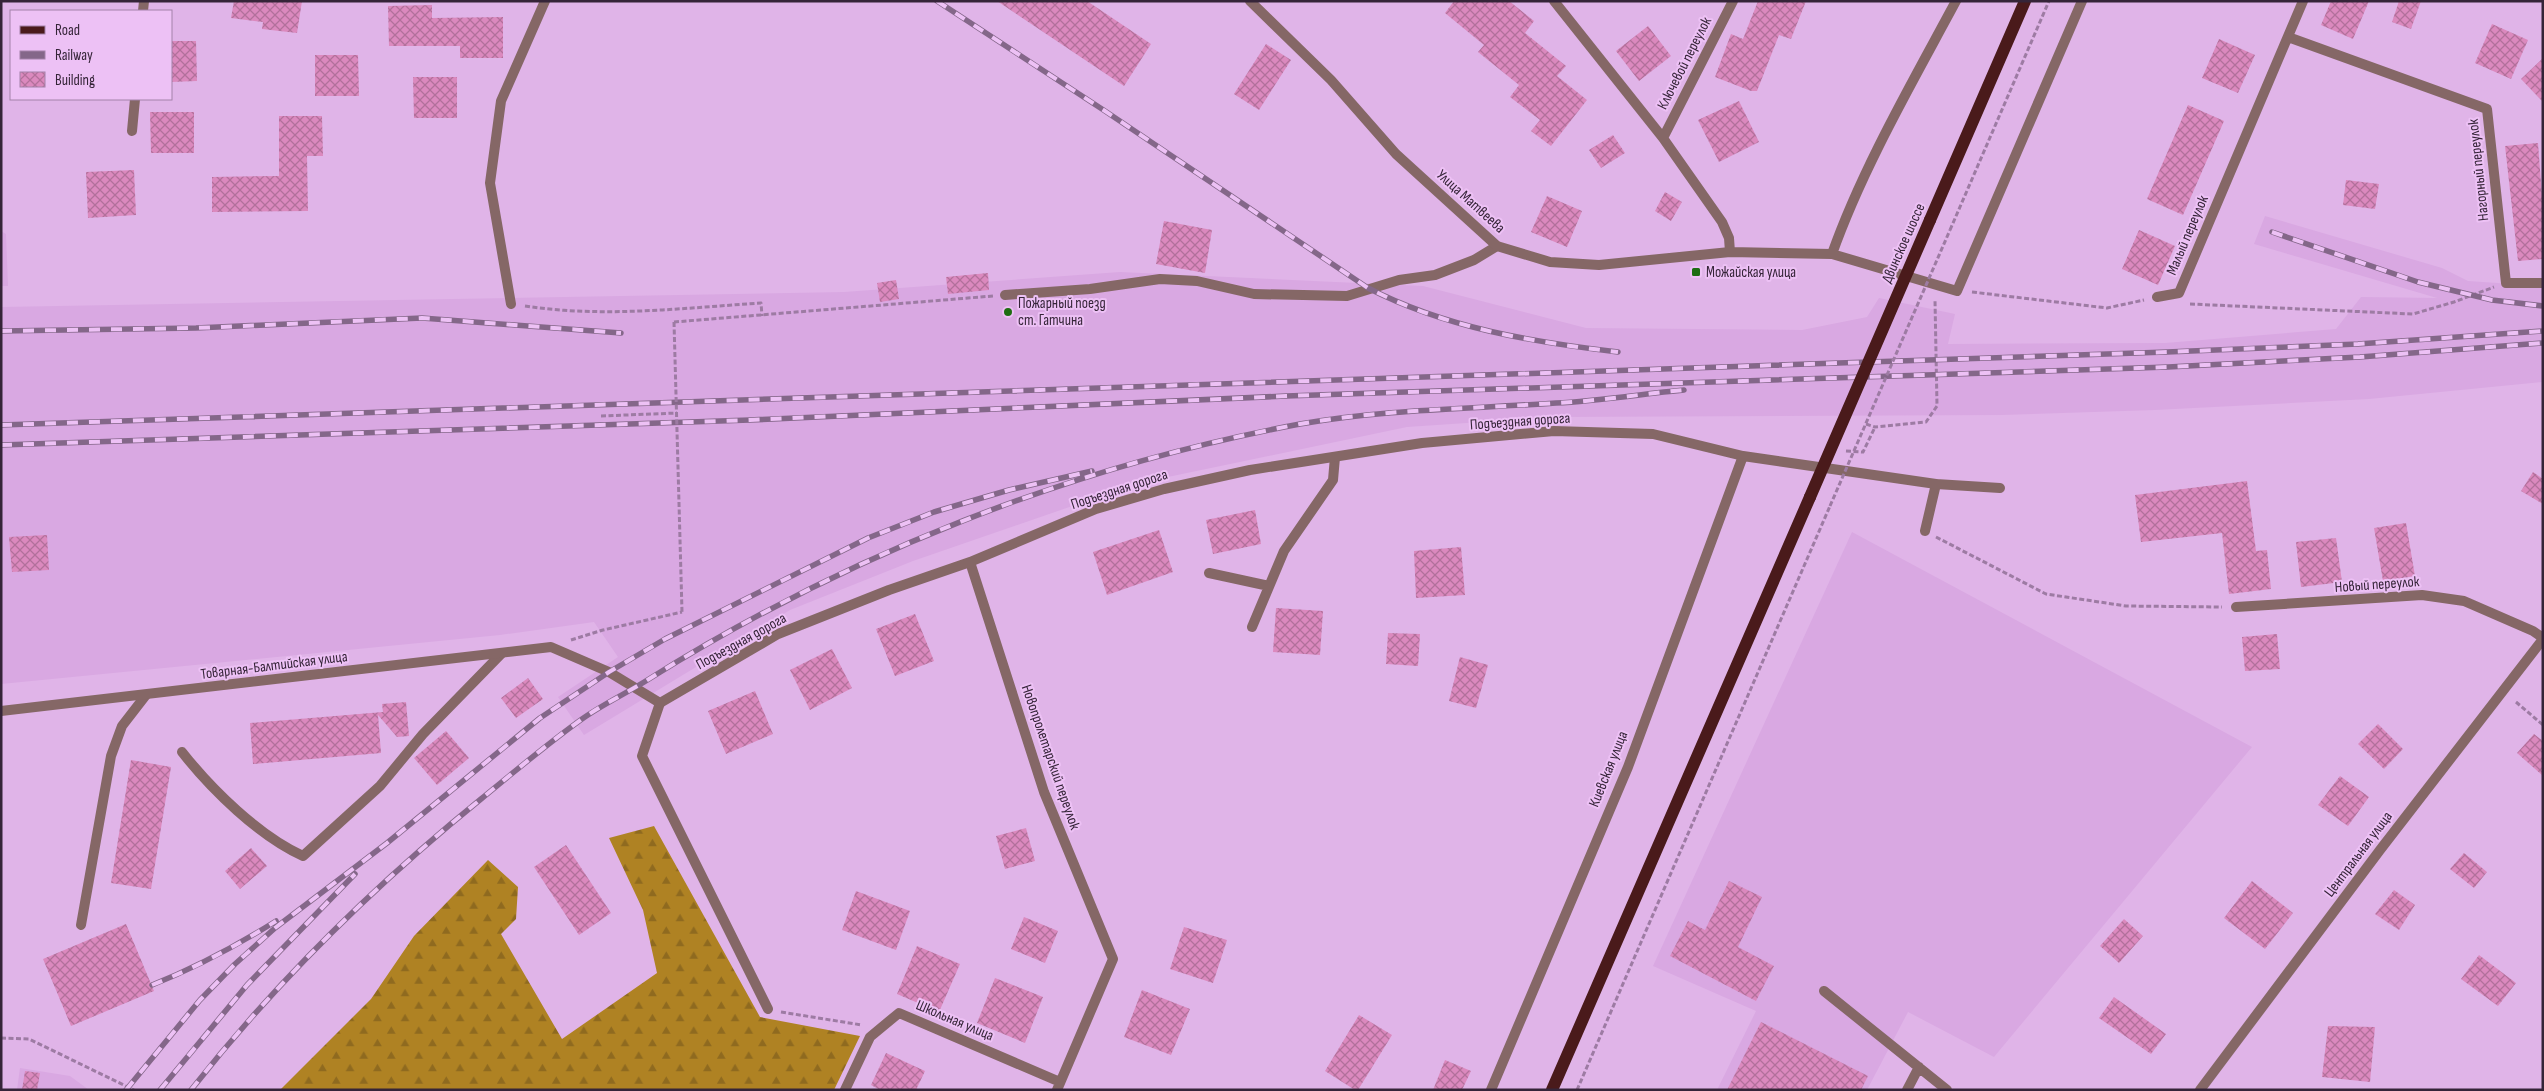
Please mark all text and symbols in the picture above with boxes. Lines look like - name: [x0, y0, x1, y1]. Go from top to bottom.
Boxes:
- legend: [10, 10, 172, 100]
- street label: Ключевой переулок: [1653, 13, 1716, 113]
- text: Road: [55, 21, 80, 40]
- text: Railway: [55, 46, 93, 65]
- text: Building: [55, 71, 95, 90]
- street label: Нагорный переулок: [2464, 118, 2493, 222]
- street label: Улица Матвеева: [1432, 166, 1509, 237]
- street label: Малый переулок: [2162, 192, 2213, 278]
- street label: Двинское шоссе: [1877, 200, 1930, 286]
- place label: Можайская улица: [1706, 263, 1796, 282]
- marker: Можайская улица: [1690, 266, 1702, 278]
- place label: Пожарный поезд ст. Гатчина: [1018, 294, 1106, 330]
- marker: Пожарный поезд ст. Гатчина: [1002, 306, 1014, 318]
- street label: Подъездная дорога: [1469, 408, 1571, 434]
- street label: Подъездная дорога: [1068, 465, 1170, 514]
- street label: Новый переулок: [2334, 572, 2420, 597]
- street label: Подъездная дорога: [693, 609, 790, 674]
- street label: Товарная-Балтийская улица: [200, 647, 349, 684]
- street label: Новопролетарский переулок: [1017, 682, 1084, 833]
- street label: Киевская улица: [1585, 728, 1632, 810]
- street label: Центральная улица: [2320, 808, 2397, 901]
- street label: Школьная улица: [913, 996, 997, 1045]

